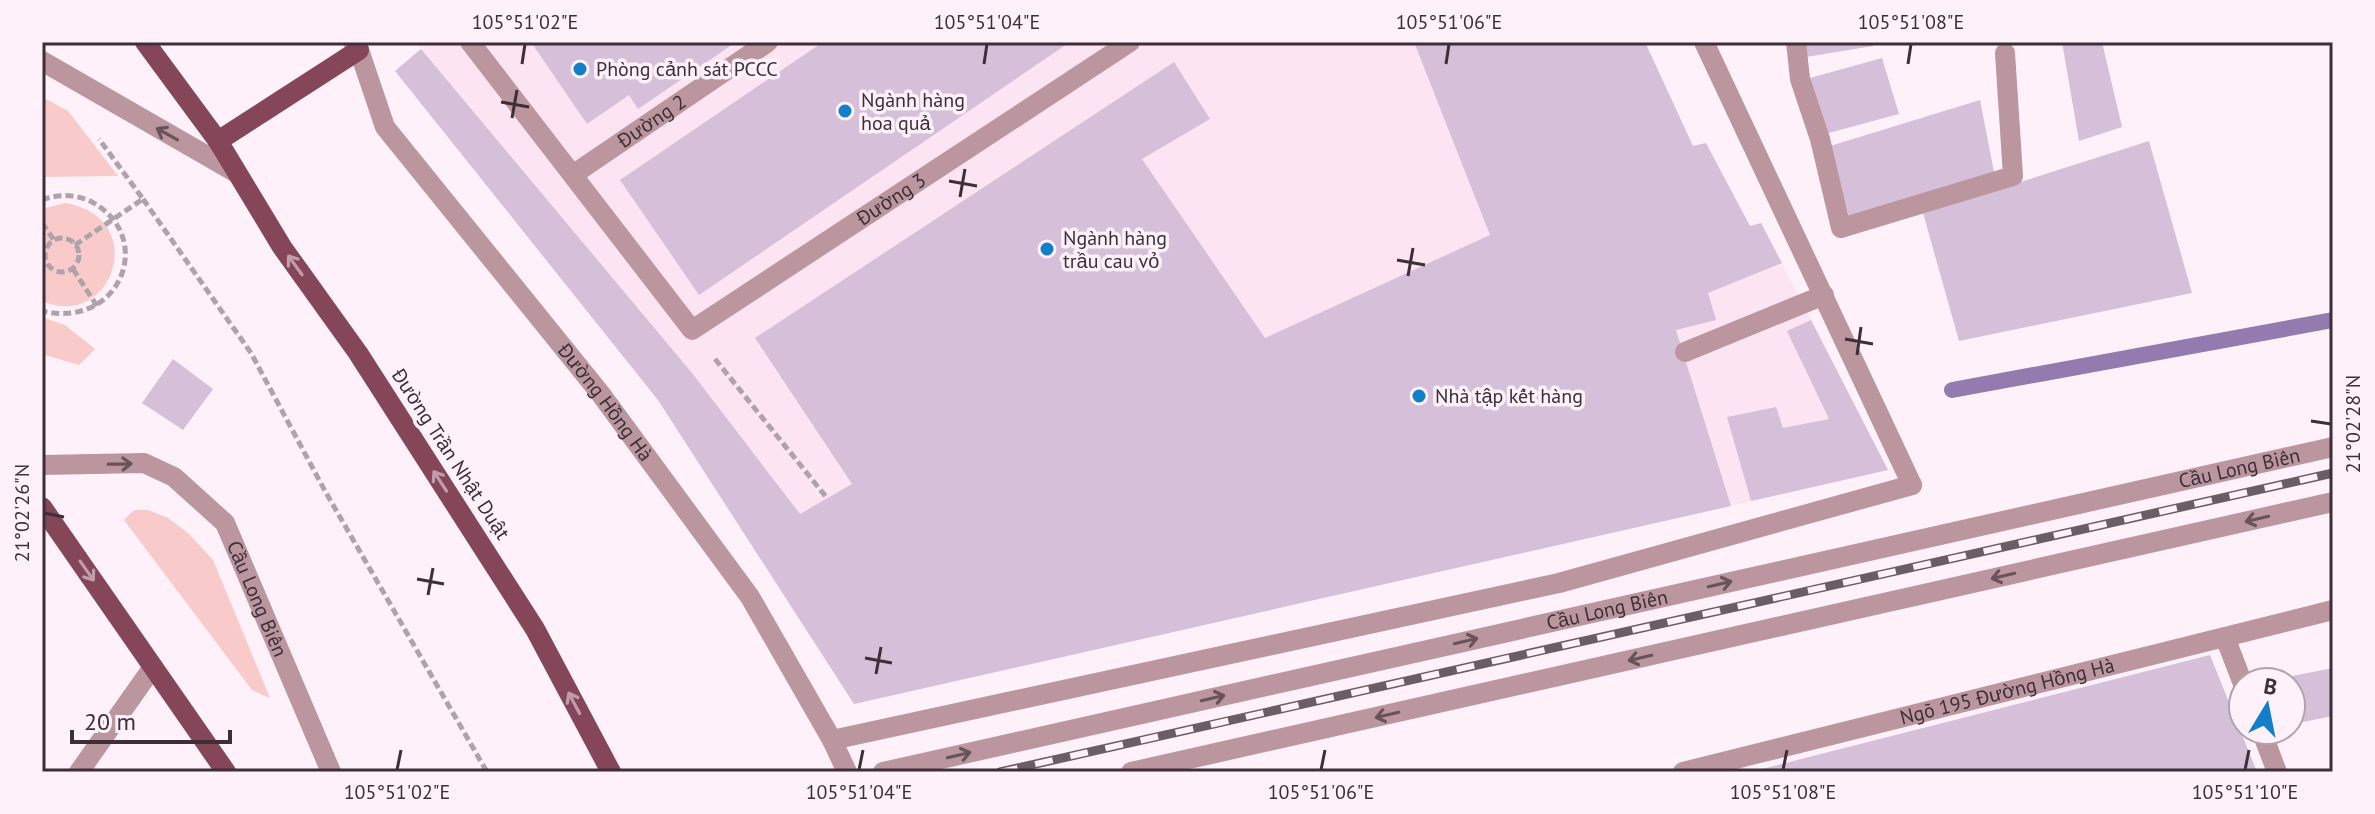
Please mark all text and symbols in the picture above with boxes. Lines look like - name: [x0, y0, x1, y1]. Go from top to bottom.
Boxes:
- text: 105°51'02"E: [472, 9, 578, 35]
- text: 105°51'04"E: [934, 9, 1040, 35]
- text: 105°51'06"E: [1396, 9, 1502, 35]
- text: 105°51'08"E: [1858, 9, 1964, 35]
- place label: Phòng cảnh sát PCCC: [596, 56, 778, 82]
- marker: Phòng cảnh sát PCCC: [571, 60, 589, 78]
- place label: Ngành hàng hoa quả: [861, 87, 965, 136]
- street label: Đường 2: [611, 89, 691, 154]
- marker: Ngành hàng hoa quả: [836, 102, 854, 120]
- one-way arrow: [156, 126, 180, 141]
- street label: Đường 3: [851, 167, 931, 232]
- place label: Ngành hàng trầu cau vỏ: [1063, 225, 1167, 274]
- marker: Ngành hàng trầu cau vỏ: [1038, 240, 1056, 258]
- one-way arrow: [287, 254, 303, 276]
- street label: Đường Hồng Hà: [551, 337, 659, 466]
- street label: Đường Trần Nhật Duật: [385, 363, 516, 545]
- text: 21°02'28"N: [2340, 375, 2366, 473]
- place label: Nhà tập kết hàng: [1435, 383, 1583, 409]
- marker: Nhà tập kết hàng: [1410, 387, 1428, 405]
- street label: Cầu Long Biên: [2176, 442, 2303, 494]
- one-way arrow: [106, 456, 133, 471]
- text: 21°02'26"N: [9, 464, 35, 562]
- one-way arrow: [432, 470, 448, 492]
- one-way arrow: [2245, 512, 2270, 527]
- street label: Cầu Long Biên: [221, 537, 293, 661]
- one-way arrow: [79, 560, 95, 582]
- one-way arrow: [1991, 569, 2017, 584]
- one-way arrow: [1707, 576, 1732, 591]
- street label: Cầu Long Biên: [1544, 583, 1670, 636]
- one-way arrow: [1453, 633, 1479, 648]
- one-way arrow: [1628, 651, 1654, 666]
- street label: Ngõ 195 Đường Hồng Hà: [1897, 652, 2117, 730]
- north arrow: [2227, 666, 2307, 746]
- text: B: [2262, 671, 2279, 701]
- one-way arrow: [1199, 690, 1225, 705]
- one-way arrow: [566, 692, 582, 715]
- scale bar: [72, 694, 230, 744]
- text: 20 m: [84, 706, 136, 737]
- one-way arrow: [1374, 708, 1400, 723]
- one-way arrow: [946, 747, 971, 762]
- text: 105°51'02"E: [344, 779, 450, 805]
- text: 105°51'04"E: [806, 779, 912, 805]
- text: 105°51'06"E: [1268, 779, 1374, 805]
- text: 105°51'08"E: [1730, 779, 1836, 805]
- text: 105°51'10"E: [2192, 779, 2298, 805]

